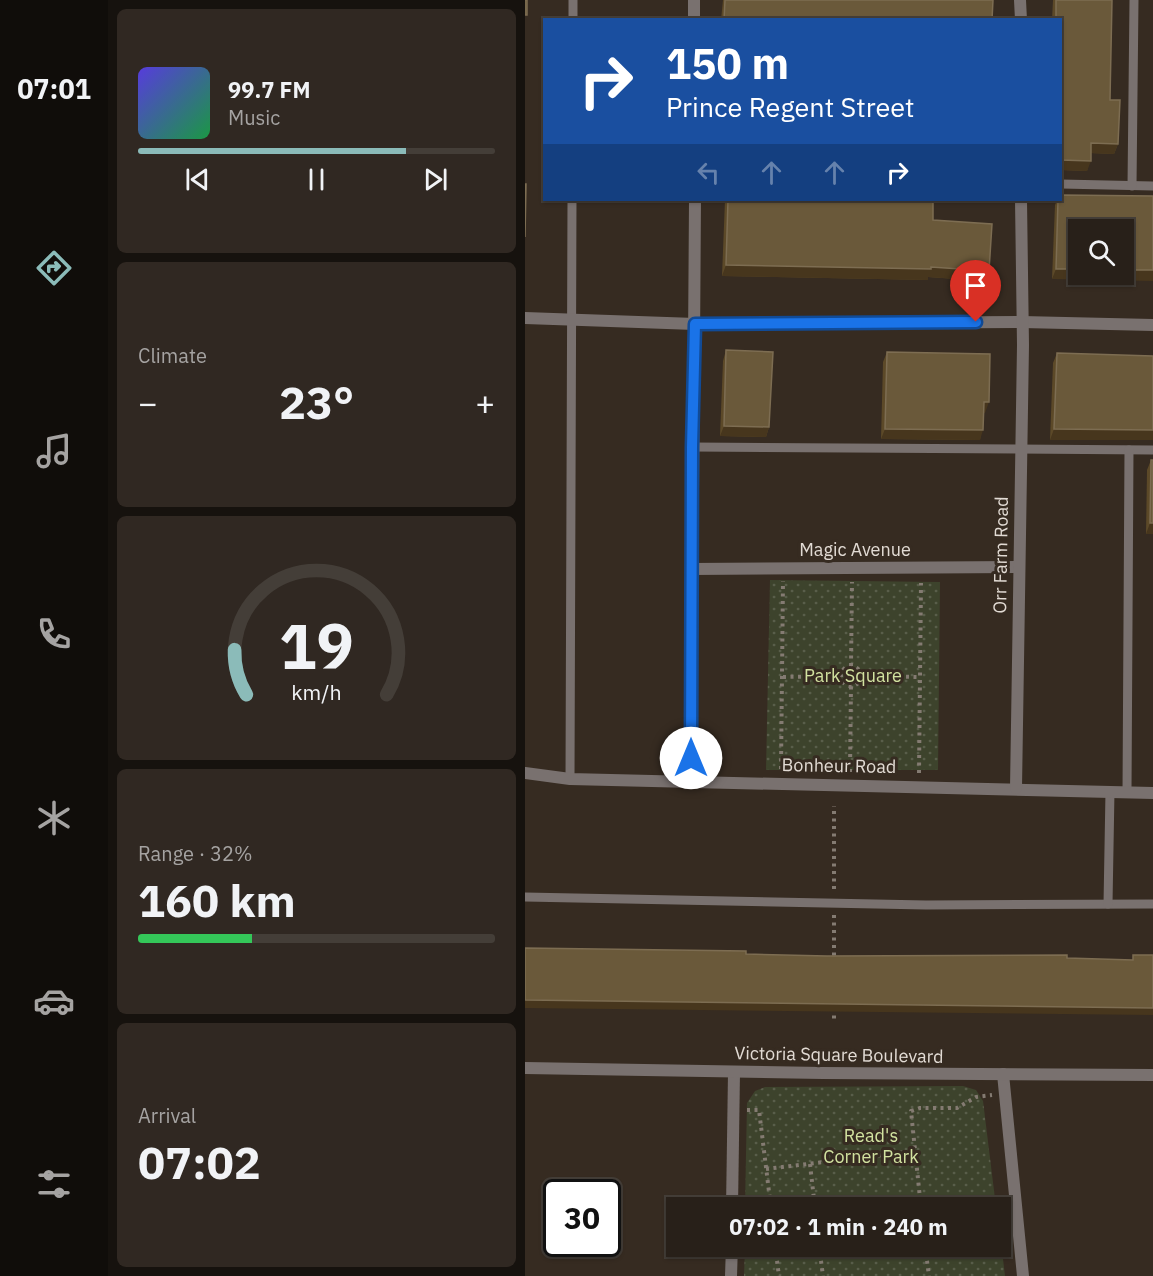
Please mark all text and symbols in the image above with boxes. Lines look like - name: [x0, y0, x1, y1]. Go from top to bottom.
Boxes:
- text: 150 m: [666, 36, 789, 91]
- icon: right: [567, 42, 645, 120]
- text: 07:01: [17, 71, 91, 106]
- text: 99.7 FM: [228, 75, 311, 104]
- text: Prince Regent Street: [666, 89, 915, 124]
- text: Music: [228, 104, 280, 131]
- icon: left: [692, 156, 725, 189]
- icon: ahead: [755, 156, 788, 189]
- icon: ahead: [818, 156, 851, 189]
- icon: right: [881, 156, 914, 189]
- icon: previous: [181, 163, 214, 196]
- icon: pause: [300, 163, 333, 196]
- icon: next: [419, 163, 452, 196]
- map controls: [1068, 219, 1134, 285]
- button: search: [1068, 219, 1134, 285]
- icon: directions: [33, 247, 75, 289]
- pin: [950, 260, 1001, 322]
- icon: arrive: [959, 269, 992, 302]
- text: Climate: [138, 342, 207, 369]
- text: 23°: [279, 373, 354, 431]
- text: −: [138, 381, 158, 424]
- text: +: [475, 381, 495, 424]
- icon: music: [33, 430, 75, 472]
- street label: Orr Farm Road: [988, 496, 1013, 614]
- street label: Magic Avenue: [799, 538, 911, 561]
- text: 19: [279, 605, 354, 686]
- icon: phone: [33, 613, 75, 655]
- park label: Park Square: [804, 664, 902, 687]
- text: km/h: [291, 678, 342, 706]
- position arrow: [659, 726, 723, 790]
- street label: Bonheur Road: [782, 753, 897, 778]
- icon: climate: [33, 797, 75, 839]
- text: Range · 32%: [138, 840, 253, 867]
- text: 160 km: [138, 871, 296, 929]
- icon: car: [33, 980, 75, 1022]
- street label: Victoria Square Boulevard: [734, 1041, 944, 1068]
- text: Arrival: [138, 1102, 196, 1129]
- park label: Read's Corner Park: [823, 1124, 919, 1168]
- text: 07:02: [138, 1133, 261, 1191]
- icon: filters: [33, 1163, 75, 1205]
- speed limit sign: 30: [543, 1179, 621, 1257]
- text: 07:02 · 1 min · 240 m: [729, 1212, 948, 1241]

